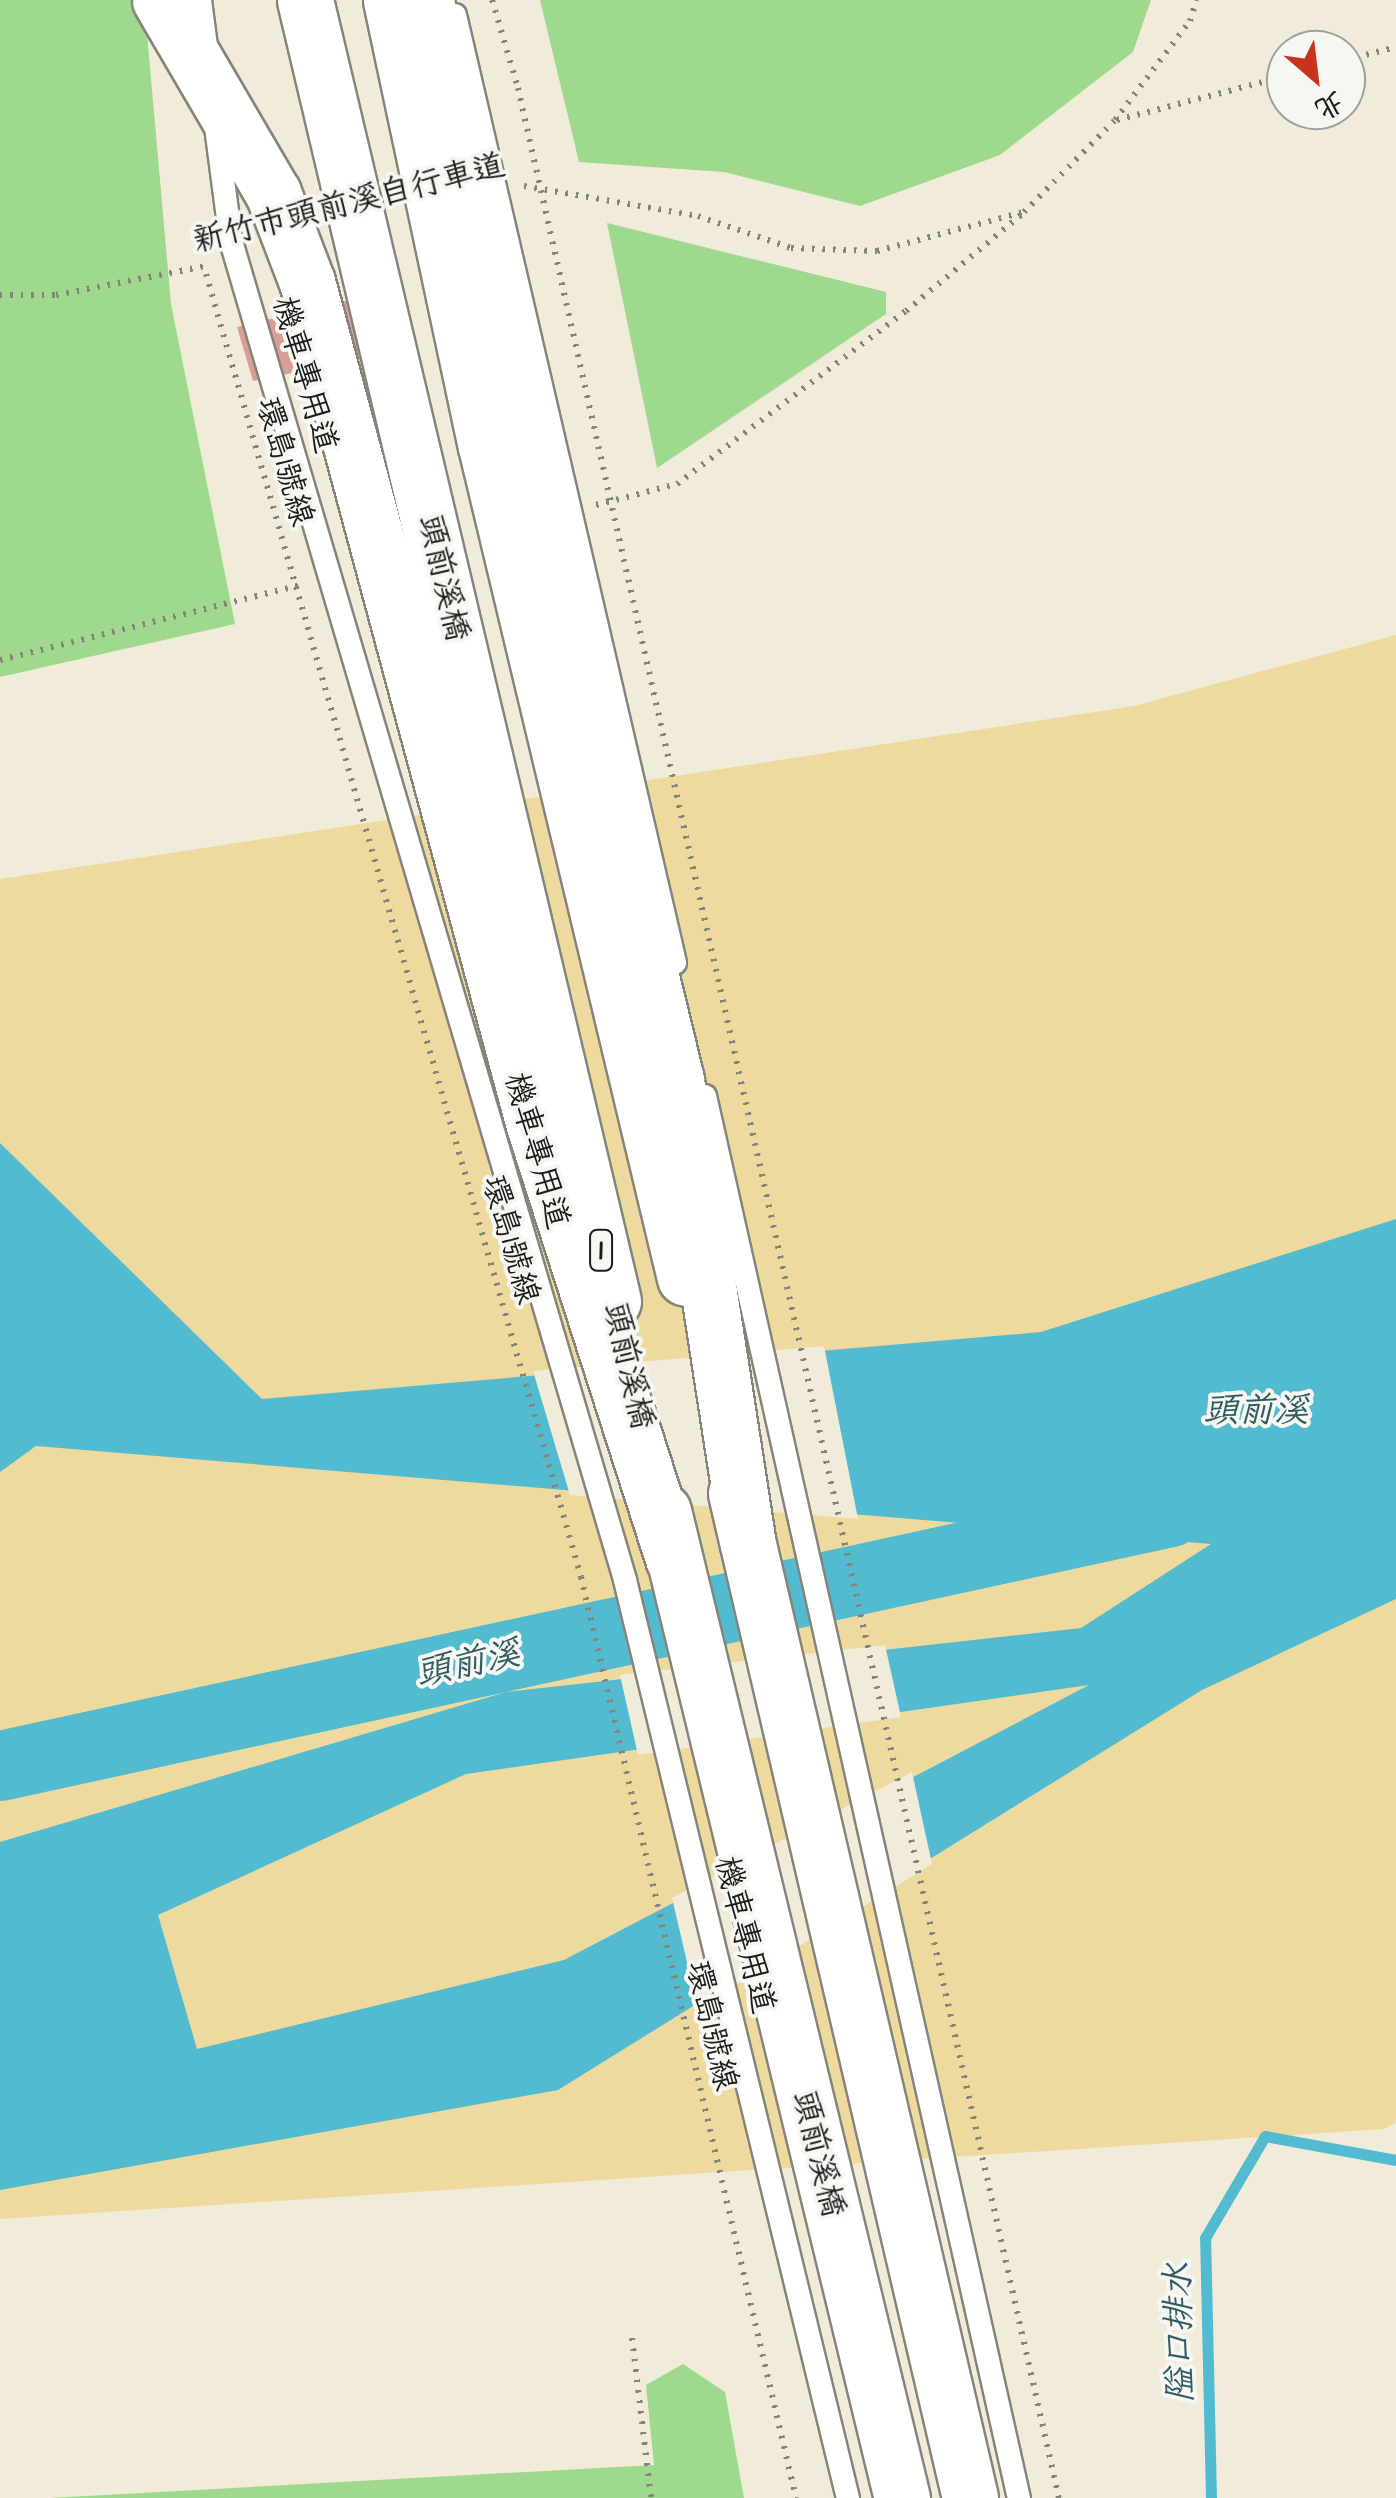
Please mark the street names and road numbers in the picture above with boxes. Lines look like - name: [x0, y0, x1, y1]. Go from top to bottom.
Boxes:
- street label: 新竹市頭前溪自行車道: [189, 147, 509, 261]
- street label: 機車專用道: [263, 293, 345, 457]
- street label: 環島1號線: [247, 393, 321, 531]
- street label: 頭前溪橋: [410, 511, 476, 645]
- street label: 機車專用道: [495, 1069, 577, 1233]
- street label: 環島1號線: [473, 1171, 547, 1309]
- road number: 1: [588, 1225, 614, 1275]
- street label: 頭前溪橋: [595, 1299, 661, 1433]
- street label: 機車專用道: [706, 1853, 782, 2017]
- street label: 環島1號線: [677, 1957, 745, 2095]
- street label: 頭前溪橋: [784, 2087, 852, 2221]

